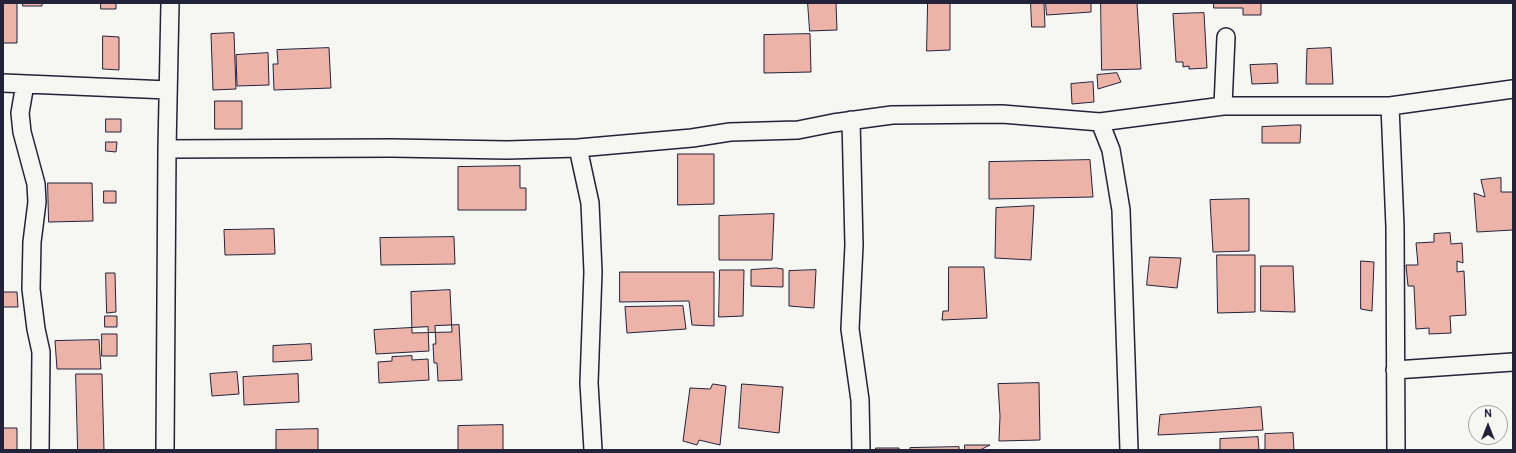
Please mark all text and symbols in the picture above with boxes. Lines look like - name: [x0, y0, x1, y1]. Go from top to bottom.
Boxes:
- north arrow: [1468, 405, 1508, 445]
- text: N: [1484, 407, 1492, 420]

